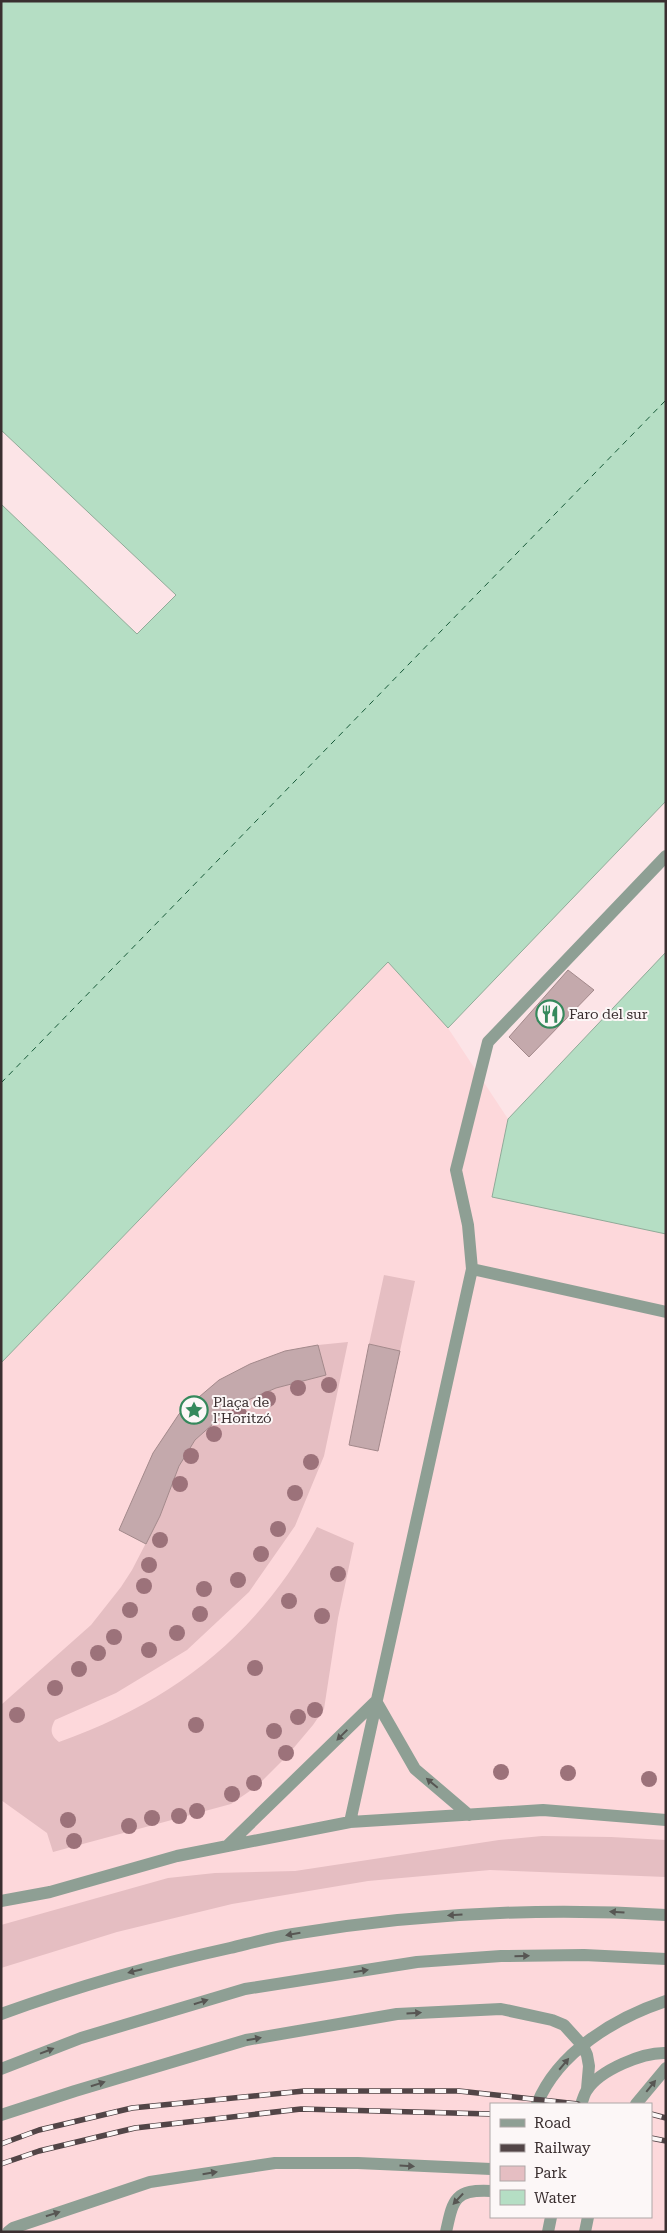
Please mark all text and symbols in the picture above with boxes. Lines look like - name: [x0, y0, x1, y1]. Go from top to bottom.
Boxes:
- restaurant icon: Faro del sur: [535, 999, 565, 1029]
- place label: Faro del sur: [569, 1006, 648, 1022]
- place label: Plaça de l'Horitzó: [213, 1394, 272, 1426]
- place icon: Plaça de l'Horitzó: [179, 1395, 209, 1425]
- one-way arrow: [336, 1729, 348, 1741]
- one-way arrow: [426, 1778, 439, 1789]
- one-way arrow: [609, 1907, 625, 1915]
- one-way arrow: [446, 1912, 462, 1920]
- one-way arrow: [285, 1931, 301, 1939]
- one-way arrow: [514, 1952, 530, 1960]
- one-way arrow: [353, 1966, 369, 1974]
- one-way arrow: [128, 1967, 143, 1975]
- one-way arrow: [194, 1998, 209, 2006]
- one-way arrow: [406, 2009, 422, 2017]
- one-way arrow: [246, 2034, 262, 2042]
- one-way arrow: [39, 2047, 54, 2054]
- one-way arrow: [559, 2058, 570, 2071]
- one-way arrow: [90, 2080, 105, 2088]
- one-way arrow: [645, 2080, 656, 2093]
- legend: [490, 2103, 652, 2218]
- text: Road: [534, 2114, 571, 2132]
- text: Railway: [534, 2139, 591, 2157]
- one-way arrow: [399, 2162, 415, 2170]
- text: Park: [534, 2164, 568, 2182]
- one-way arrow: [202, 2169, 218, 2177]
- text: Water: [534, 2189, 576, 2207]
- one-way arrow: [452, 2193, 464, 2205]
- one-way arrow: [46, 2210, 61, 2218]

